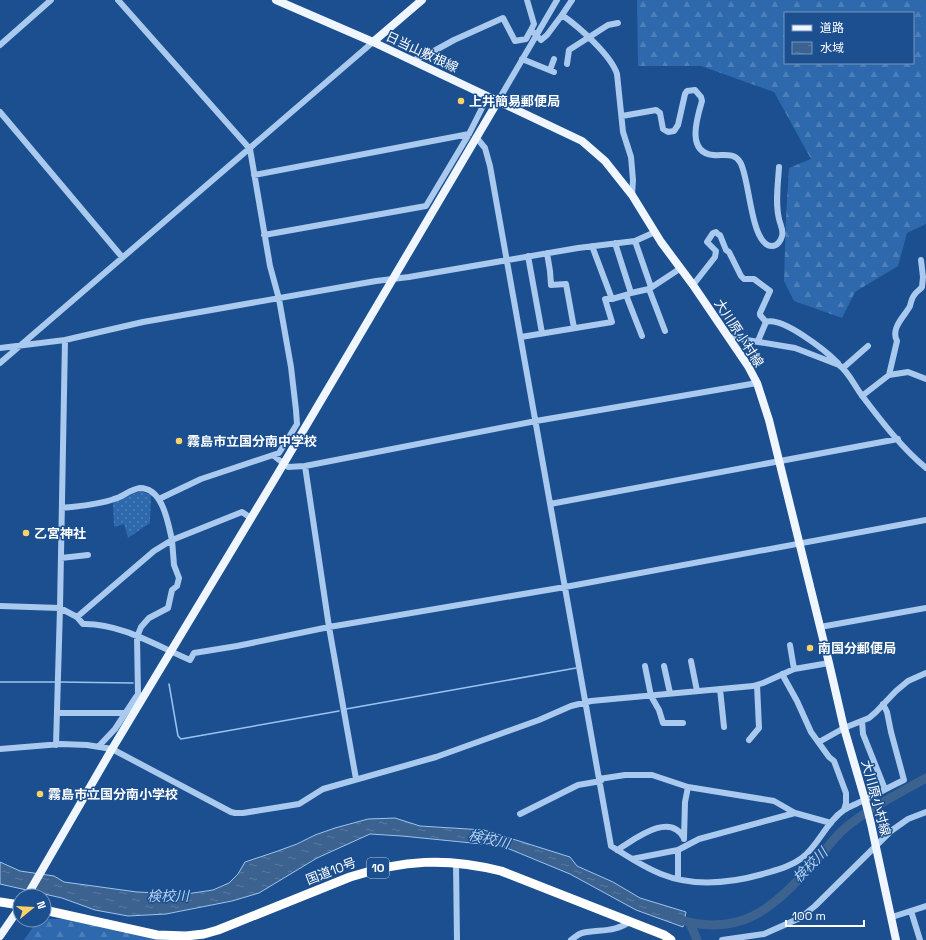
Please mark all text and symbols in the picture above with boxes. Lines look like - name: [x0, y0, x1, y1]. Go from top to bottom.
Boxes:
- legend: [784, 12, 914, 64]
- text: 道路: [820, 20, 844, 36]
- street label: 日当山敷根線: [383, 28, 461, 76]
- text: 水域: [820, 40, 844, 56]
- place label: 上井簡易郵便局: [469, 93, 560, 110]
- marker: 上井簡易郵便局: [456, 96, 466, 106]
- street label: 大川原小村線: [711, 296, 767, 370]
- place label: 霧島市立国分南中学校: [187, 433, 317, 450]
- marker: 霧島市立国分南中学校: [174, 436, 184, 446]
- place label: 乙宮神社: [34, 525, 86, 542]
- marker: 乙宮神社: [21, 528, 31, 538]
- place label: 南国分郵便局: [818, 640, 896, 657]
- marker: 南国分郵便局: [805, 643, 815, 653]
- street label: 大川原小村線: [858, 758, 894, 838]
- place label: 霧島市立国分南小学校: [48, 786, 178, 803]
- marker: 霧島市立国分南小学校: [35, 789, 45, 799]
- water label: 検校川: [467, 826, 513, 853]
- water label: 検校川: [789, 842, 833, 886]
- street label: 国道10号: [303, 854, 359, 888]
- road number: 10: [367, 858, 389, 878]
- water label: 検校川: [147, 887, 191, 905]
- north arrow: [12, 888, 52, 928]
- text: N: [34, 899, 49, 911]
- scale bar: [786, 902, 864, 928]
- text: 100 m: [792, 908, 826, 924]

